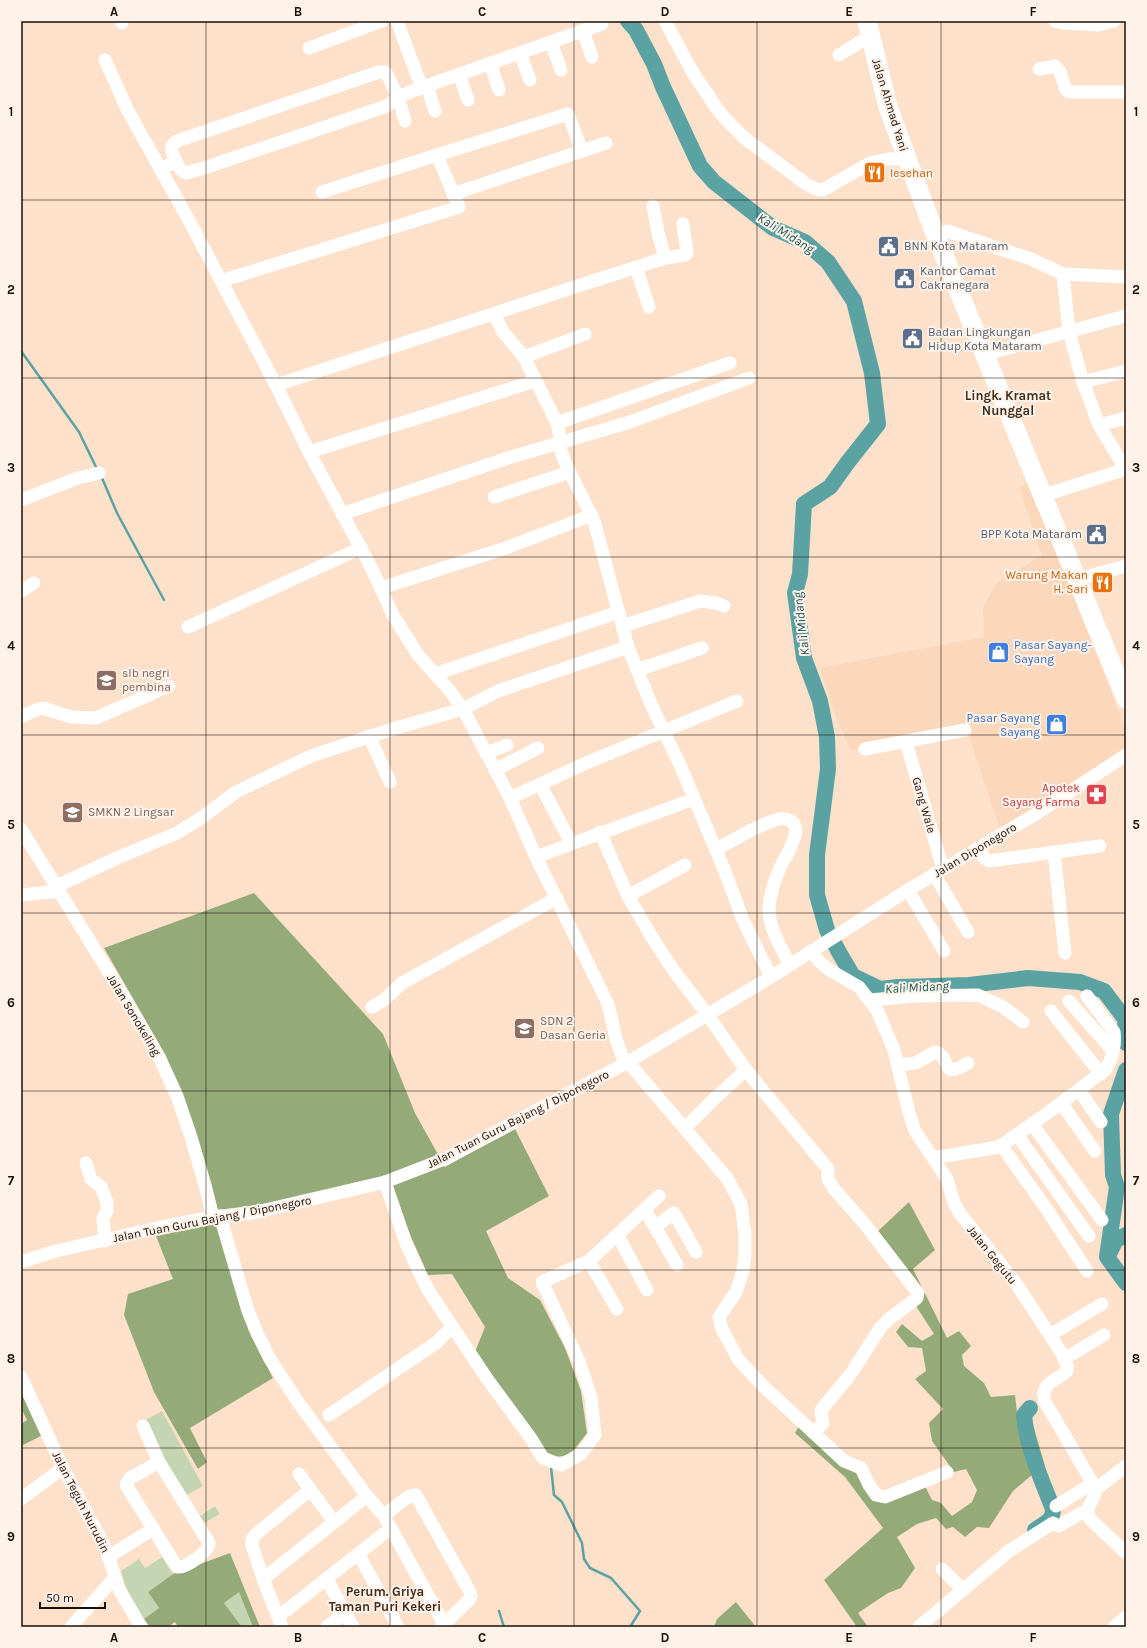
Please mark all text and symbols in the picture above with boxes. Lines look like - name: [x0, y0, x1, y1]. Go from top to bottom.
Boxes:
- text: A: [110, 4, 118, 19]
- text: B: [294, 4, 302, 19]
- text: C: [478, 4, 486, 19]
- text: D: [661, 4, 670, 19]
- text: E: [845, 4, 853, 19]
- text: F: [1029, 4, 1037, 19]
- street label: Jalan Ahmad Yani: [869, 57, 911, 153]
- text: 1: [9, 104, 13, 119]
- text: 1: [1134, 104, 1138, 119]
- restaurant icon: lesehan: [861, 160, 887, 186]
- place label: lesehan: [890, 166, 933, 180]
- water label: Kali Midang: [755, 210, 818, 257]
- public building icon: BNN Kota Mataram: [876, 233, 902, 259]
- place label: BNN Kota Mataram: [904, 239, 1009, 253]
- place label: Kantor Camat Cakranegara: [920, 264, 996, 292]
- public building icon: Kantor Camat Cakranegara: [892, 265, 918, 291]
- text: 2: [7, 282, 15, 297]
- text: 2: [1132, 282, 1140, 297]
- place label: Badan Lingkungan Hidup Kota Mataram: [928, 325, 1042, 353]
- public building icon: Badan Lingkungan Hidup Kota Mataram: [899, 326, 925, 352]
- district label: Lingk. Kramat Nunggal: [965, 388, 1051, 418]
- text: 3: [7, 460, 15, 475]
- text: 3: [1132, 460, 1140, 475]
- public building icon: BPP Kota Mataram: [1084, 521, 1110, 547]
- place label: BPP Kota Mataram: [981, 527, 1082, 541]
- place label: Warung Makan H. Sari: [1005, 568, 1088, 596]
- restaurant icon: Warung Makan H. Sari: [1090, 569, 1116, 595]
- water label: Kali Midang: [789, 590, 812, 657]
- text: 4: [7, 638, 15, 653]
- place label: Pasar Sayang- Sayang: [1014, 638, 1092, 666]
- text: 4: [1132, 638, 1140, 653]
- shop icon: Pasar Sayang- Sayang: [986, 639, 1012, 665]
- place label: slb negri pembina: [122, 666, 171, 694]
- school or university icon: slb negri pembina: [94, 667, 120, 693]
- place label: Pasar Sayang Sayang: [967, 711, 1040, 739]
- shop icon: Pasar Sayang Sayang: [1043, 712, 1069, 738]
- street label: Gang Wale: [909, 775, 939, 835]
- place label: Apotek Sayang Farma: [1002, 781, 1080, 809]
- pharmacy icon: Apotek Sayang Farma: [1083, 782, 1109, 808]
- school or university icon: SMKN 2 Lingsar: [60, 799, 86, 825]
- place label: SMKN 2 Lingsar: [88, 805, 175, 819]
- text: 5: [7, 817, 15, 832]
- text: 5: [1132, 817, 1140, 832]
- street label: Jalan Diponegoro: [931, 820, 1019, 880]
- street label: Jalan Sonokeling: [104, 972, 164, 1059]
- water label: Kali Midang: [885, 978, 951, 996]
- text: 6: [7, 995, 15, 1010]
- text: 6: [1132, 995, 1140, 1010]
- place label: SDN 2 Dasan Geria: [540, 1014, 606, 1042]
- school or university icon: SDN 2 Dasan Geria: [512, 1015, 538, 1041]
- street label: Jalan Tuan Guru Bajang / Diponegoro: [425, 1067, 611, 1171]
- text: 7: [8, 1173, 15, 1188]
- text: 7: [1133, 1173, 1140, 1188]
- street label: Jalan Tuan Guru Bajang / Diponegoro: [111, 1193, 313, 1245]
- street label: Jalan Gegutu: [964, 1223, 1020, 1287]
- text: 8: [7, 1351, 15, 1366]
- text: 8: [1132, 1351, 1140, 1366]
- street label: Jalan Teguh Nurudin: [49, 1449, 113, 1555]
- text: 9: [7, 1529, 15, 1544]
- text: 9: [1132, 1529, 1140, 1544]
- scale bar: [40, 1584, 105, 1610]
- district label: Perum. Griya Taman Puri Kekeri: [329, 1584, 441, 1614]
- text: 50 m: [46, 1591, 74, 1605]
- text: A: [110, 1630, 118, 1645]
- text: B: [294, 1630, 302, 1645]
- text: C: [478, 1630, 486, 1645]
- text: D: [661, 1630, 670, 1645]
- text: E: [845, 1630, 853, 1645]
- text: F: [1029, 1630, 1037, 1645]

